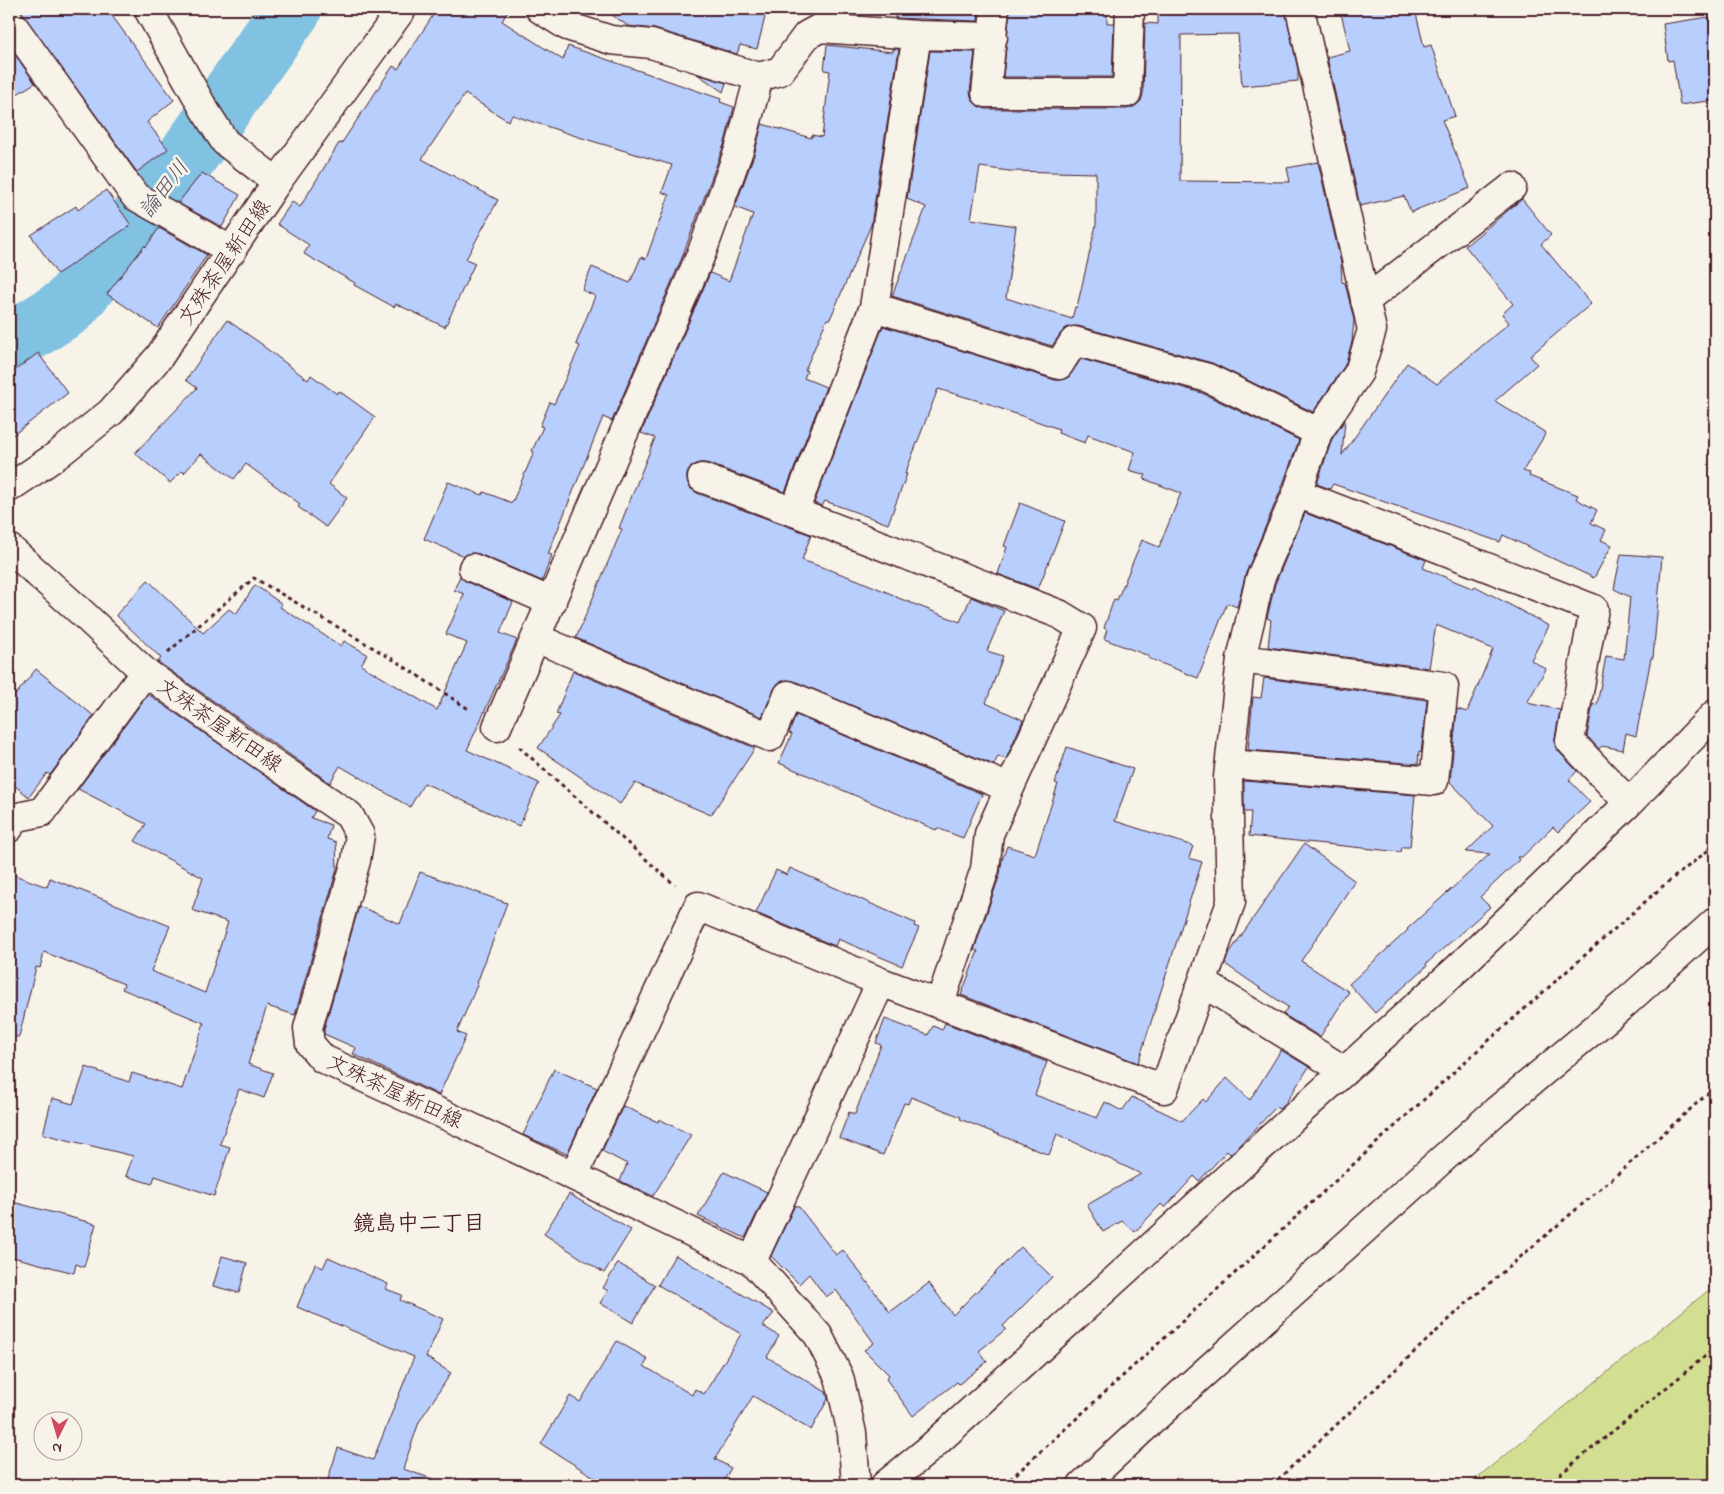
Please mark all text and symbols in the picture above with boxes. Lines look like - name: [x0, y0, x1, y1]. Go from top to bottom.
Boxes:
- water label: 論田川: [132, 154, 198, 226]
- street label: 文殊茶屋新田線: [172, 194, 279, 332]
- street label: 文殊茶屋新田線: [150, 672, 288, 781]
- street label: 文殊茶屋新田線: [321, 1048, 467, 1137]
- district label: 鏡島中二丁目: [353, 1209, 485, 1241]
- north arrow: [32, 1412, 82, 1462]
- text: N: [51, 1437, 63, 1458]

